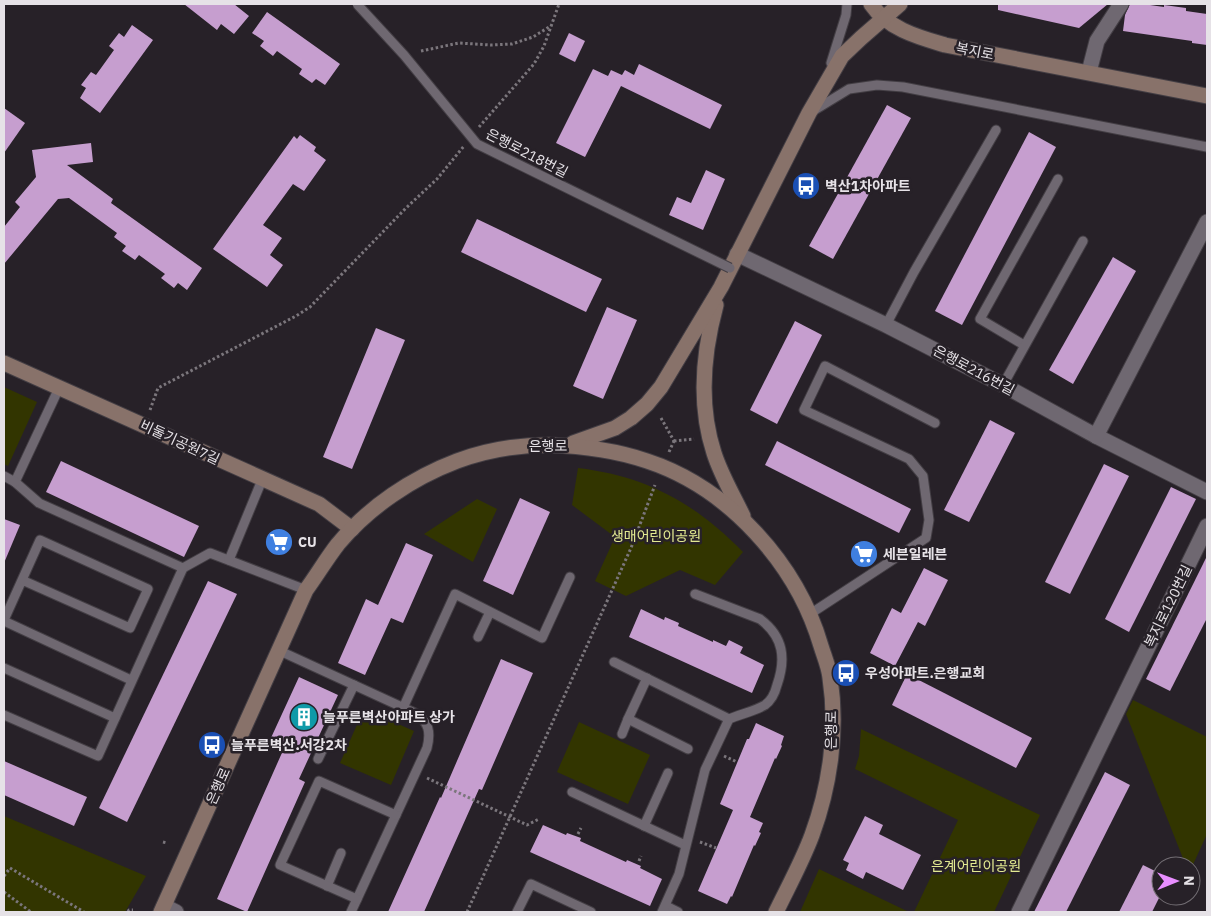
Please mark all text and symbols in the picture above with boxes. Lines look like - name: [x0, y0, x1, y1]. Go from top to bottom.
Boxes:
- street label: 복지로: [954, 38, 996, 64]
- street label: 은행로218번길: [483, 125, 571, 181]
- bus stop icon: 벽산1차아파트: [791, 171, 821, 201]
- place label: 벽산1차아파트: [825, 177, 911, 195]
- street label: 은행로216번길: [930, 341, 1018, 399]
- street label: 비둘기공원7길: [137, 416, 223, 468]
- street label: 은행로: [529, 437, 567, 455]
- supermarket icon: CU: [264, 527, 294, 557]
- park label: 생매어린이공원: [611, 527, 701, 545]
- place label: CU: [298, 533, 317, 551]
- supermarket icon: 세븐일레븐: [849, 539, 879, 569]
- place label: 세븐일레븐: [883, 545, 948, 563]
- street label: 복지로120번길: [1140, 562, 1196, 650]
- bus stop icon: 우성아파트.은행교회: [831, 658, 861, 688]
- place label: 우성아파트.은행교회: [865, 664, 985, 682]
- building icon: 늘푸른벽산아파트 상가: [289, 702, 319, 732]
- place label: 늘푸른벽산아파트 상가: [323, 708, 455, 726]
- street label: 은행로: [822, 710, 840, 749]
- bus stop icon: 늘푸른벽산.서강2차: [197, 730, 227, 760]
- place label: 늘푸른벽산.서강2차: [231, 736, 347, 754]
- street label: 은행로: [202, 765, 234, 807]
- north arrow: [1151, 856, 1201, 906]
- park label: 은계어린이공원: [931, 857, 1021, 875]
- text: N: [1180, 876, 1198, 886]

